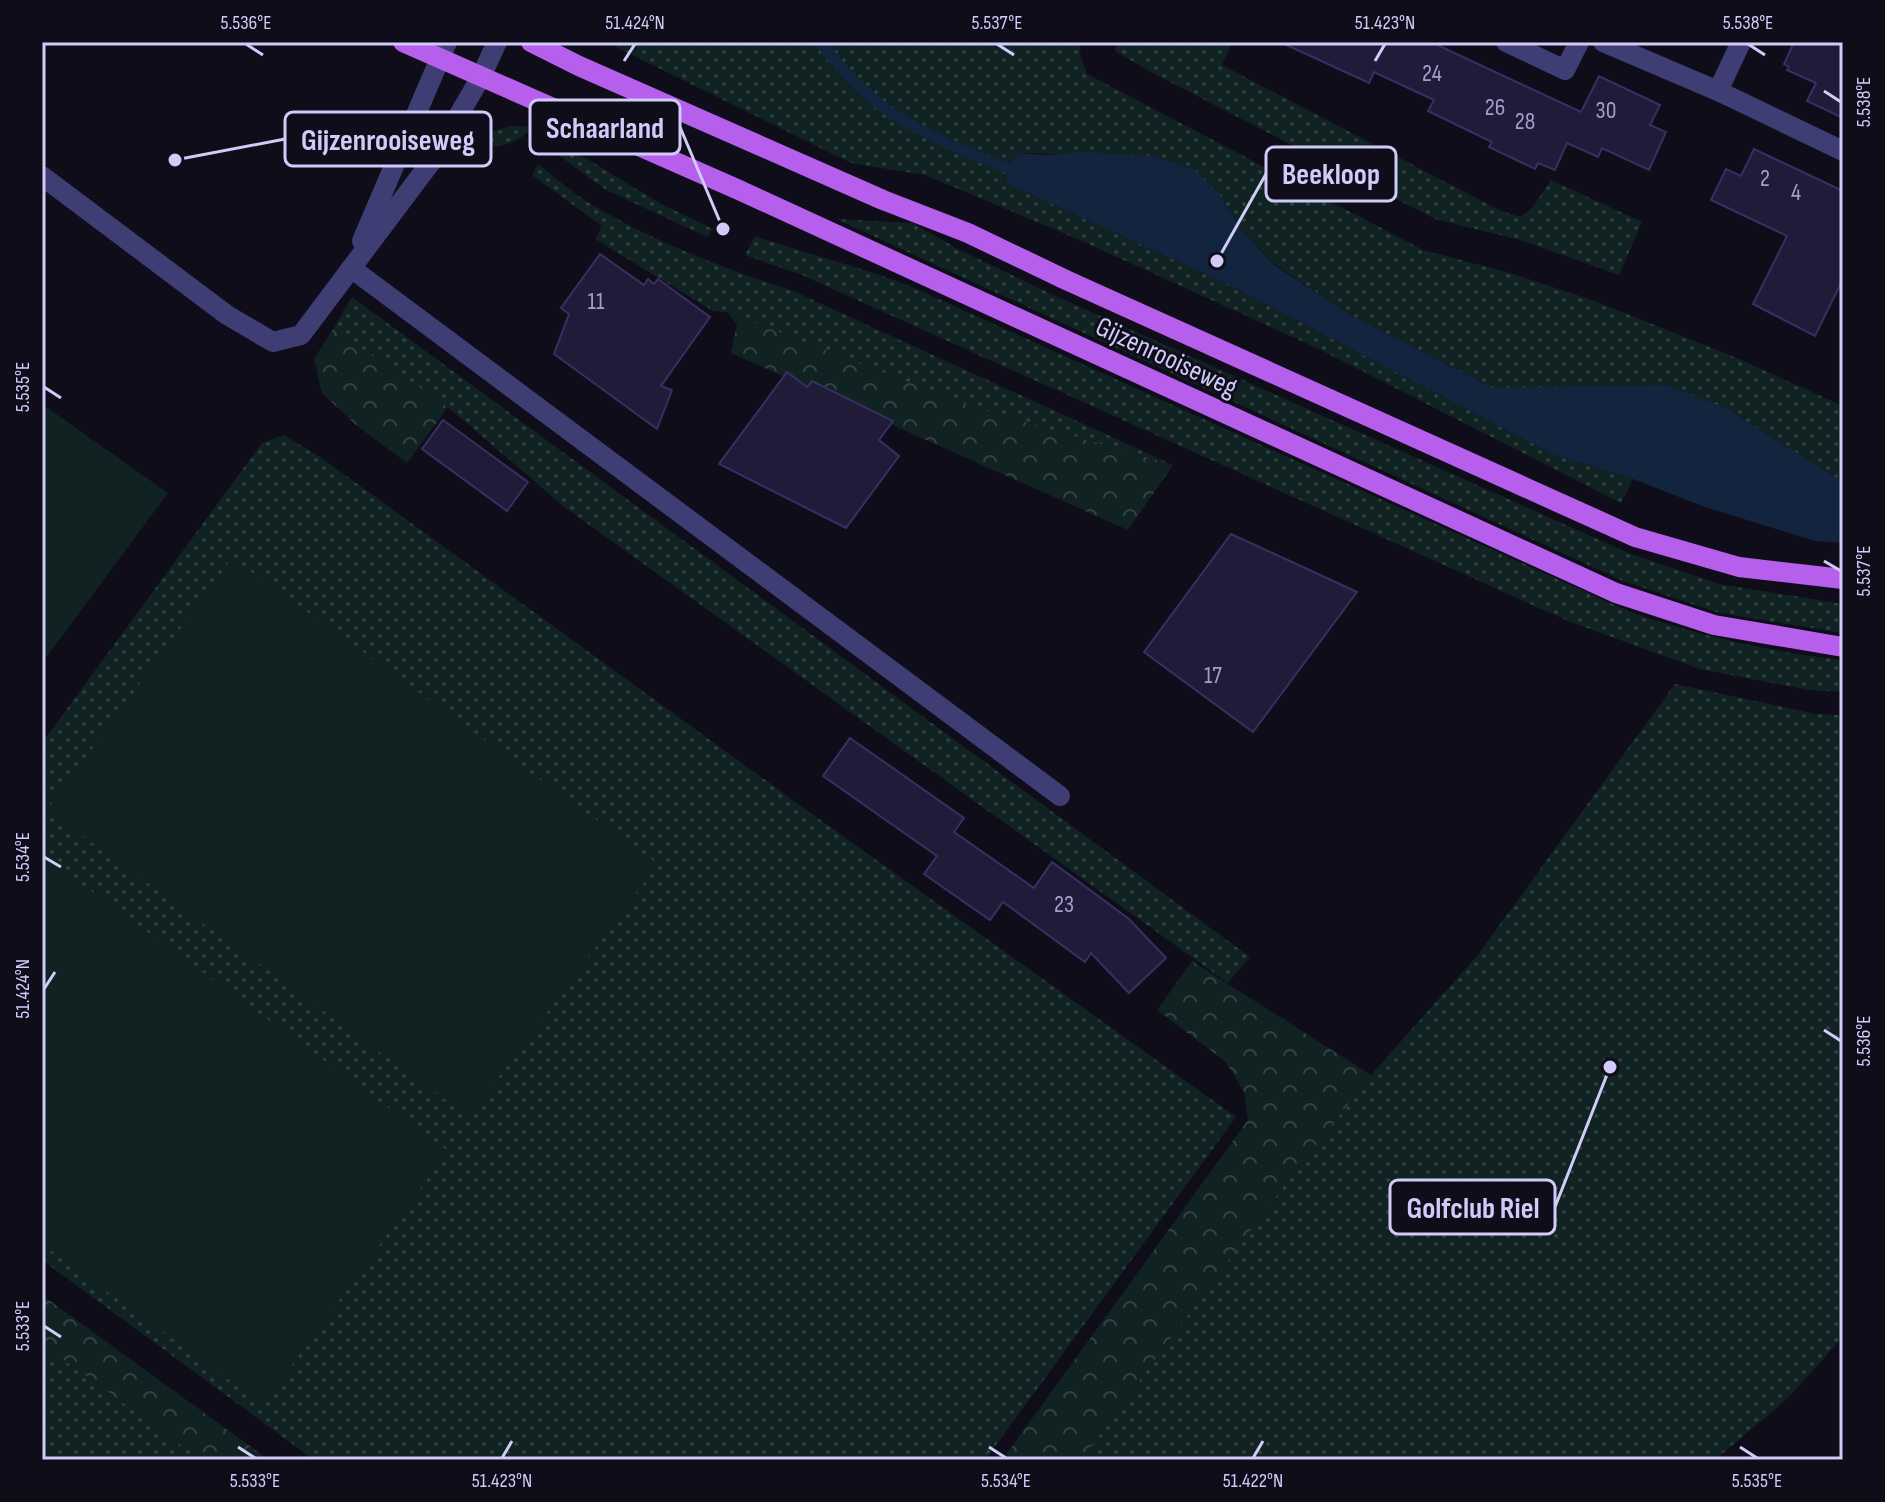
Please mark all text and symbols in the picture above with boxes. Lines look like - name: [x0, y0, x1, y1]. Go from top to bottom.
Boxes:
- text: 5.536°E: [221, 11, 272, 35]
- text: 51.424°N: [605, 11, 665, 35]
- text: 5.537°E: [972, 11, 1023, 35]
- text: 51.423°N: [1355, 11, 1415, 35]
- text: 5.538°E: [1723, 11, 1773, 35]
- house number: 24: [1422, 59, 1442, 88]
- text: 5.538°E: [1852, 77, 1876, 127]
- house number: 26: [1485, 93, 1505, 122]
- house number: 30: [1596, 96, 1616, 125]
- callout: Schaarland: [530, 100, 680, 154]
- house number: 28: [1515, 107, 1535, 136]
- text: Schaarland: [546, 111, 664, 147]
- callout: Gijzenrooiseweg: [285, 112, 491, 166]
- text: Gijzenrooiseweg: [301, 123, 475, 159]
- callout: Beekloop: [1266, 147, 1396, 201]
- text: Beekloop: [1282, 157, 1380, 193]
- house number: 2: [1760, 164, 1770, 193]
- house number: 4: [1791, 178, 1801, 207]
- house number: 11: [588, 287, 605, 316]
- street label: Gijzenrooiseweg: [1090, 310, 1242, 405]
- text: 5.535°E: [11, 362, 35, 412]
- text: 5.537°E: [1852, 546, 1876, 597]
- house number: 17: [1204, 661, 1222, 690]
- text: 5.534°E: [11, 832, 35, 882]
- house number: 23: [1054, 890, 1074, 919]
- text: 51.424°N: [11, 959, 35, 1019]
- text: 5.536°E: [1852, 1016, 1876, 1067]
- callout: Golfclub Riel: [1390, 1180, 1555, 1234]
- text: Golfclub Riel: [1406, 1191, 1540, 1227]
- text: 5.533°E: [11, 1301, 35, 1351]
- text: 5.533°E: [230, 1469, 280, 1493]
- text: 51.423°N: [472, 1469, 532, 1493]
- text: 5.534°E: [981, 1469, 1031, 1493]
- text: 51.422°N: [1223, 1469, 1283, 1493]
- text: 5.535°E: [1732, 1469, 1782, 1493]

